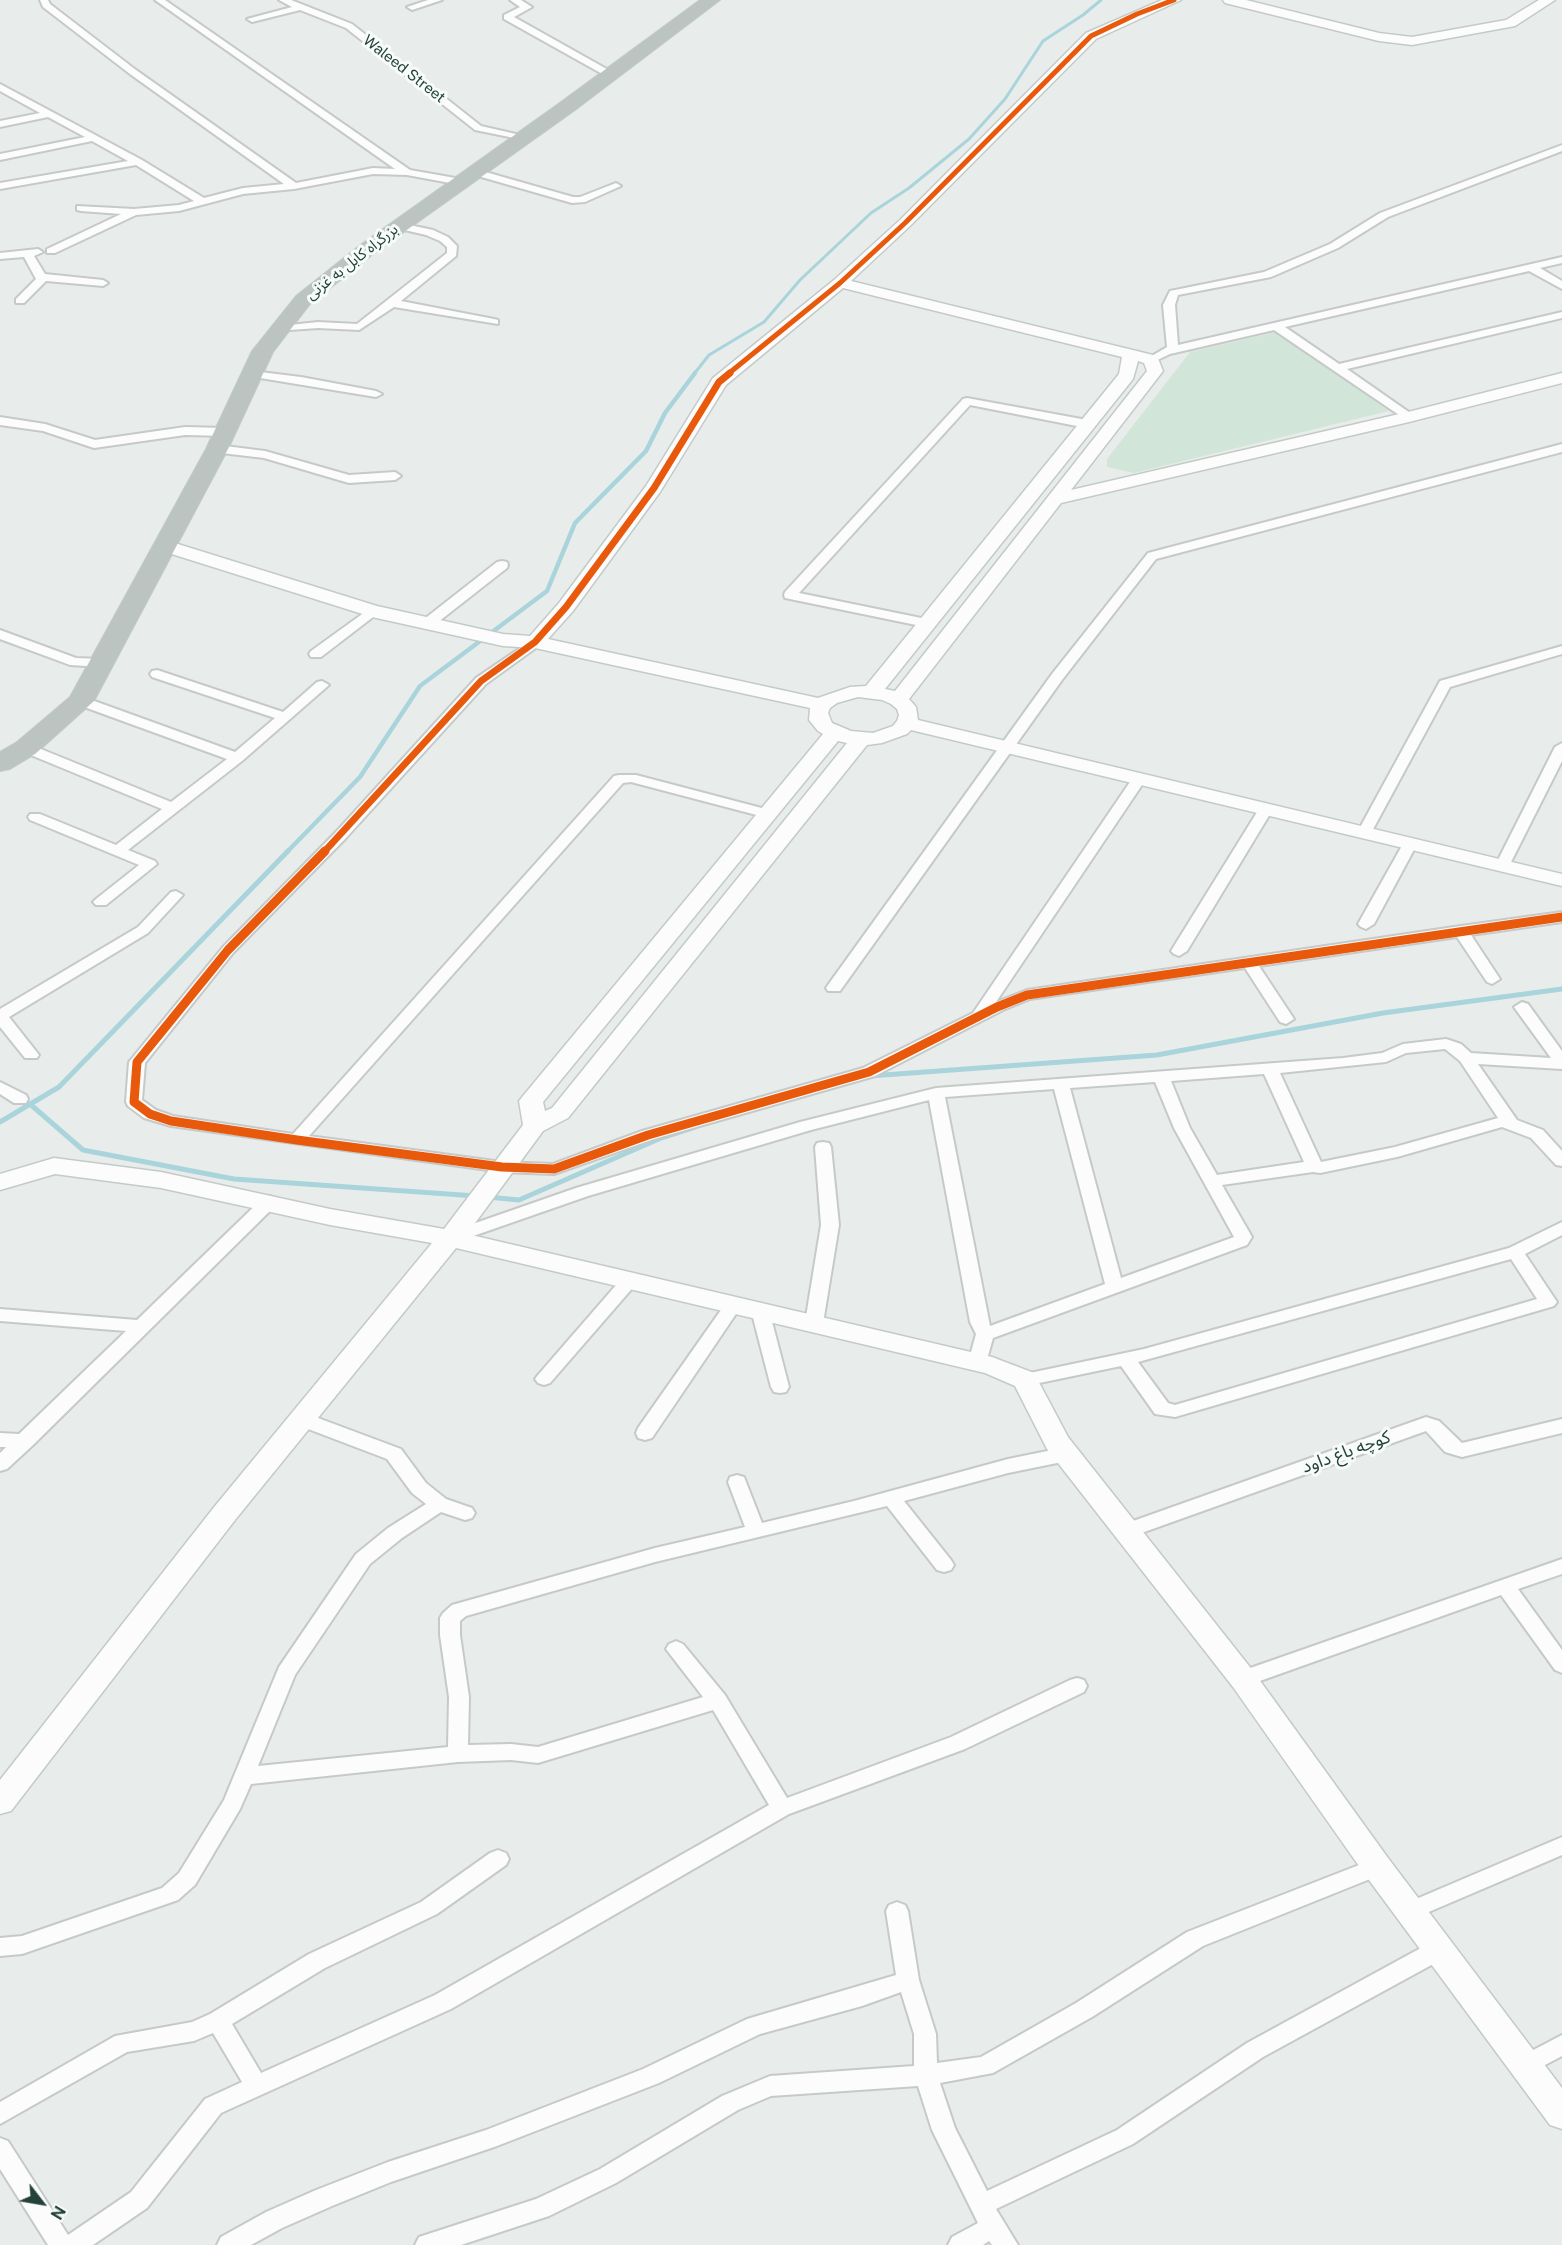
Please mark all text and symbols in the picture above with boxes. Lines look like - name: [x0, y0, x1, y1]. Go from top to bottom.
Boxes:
- street label: Waleed Street: [359, 31, 449, 107]
- street label: بزرگراه کابل به غزنی: [302, 220, 402, 304]
- street label: کوچه باغ داود: [1299, 1426, 1393, 1478]
- north arrow: [12, 2173, 72, 2233]
- text: N: [46, 2202, 69, 2223]

